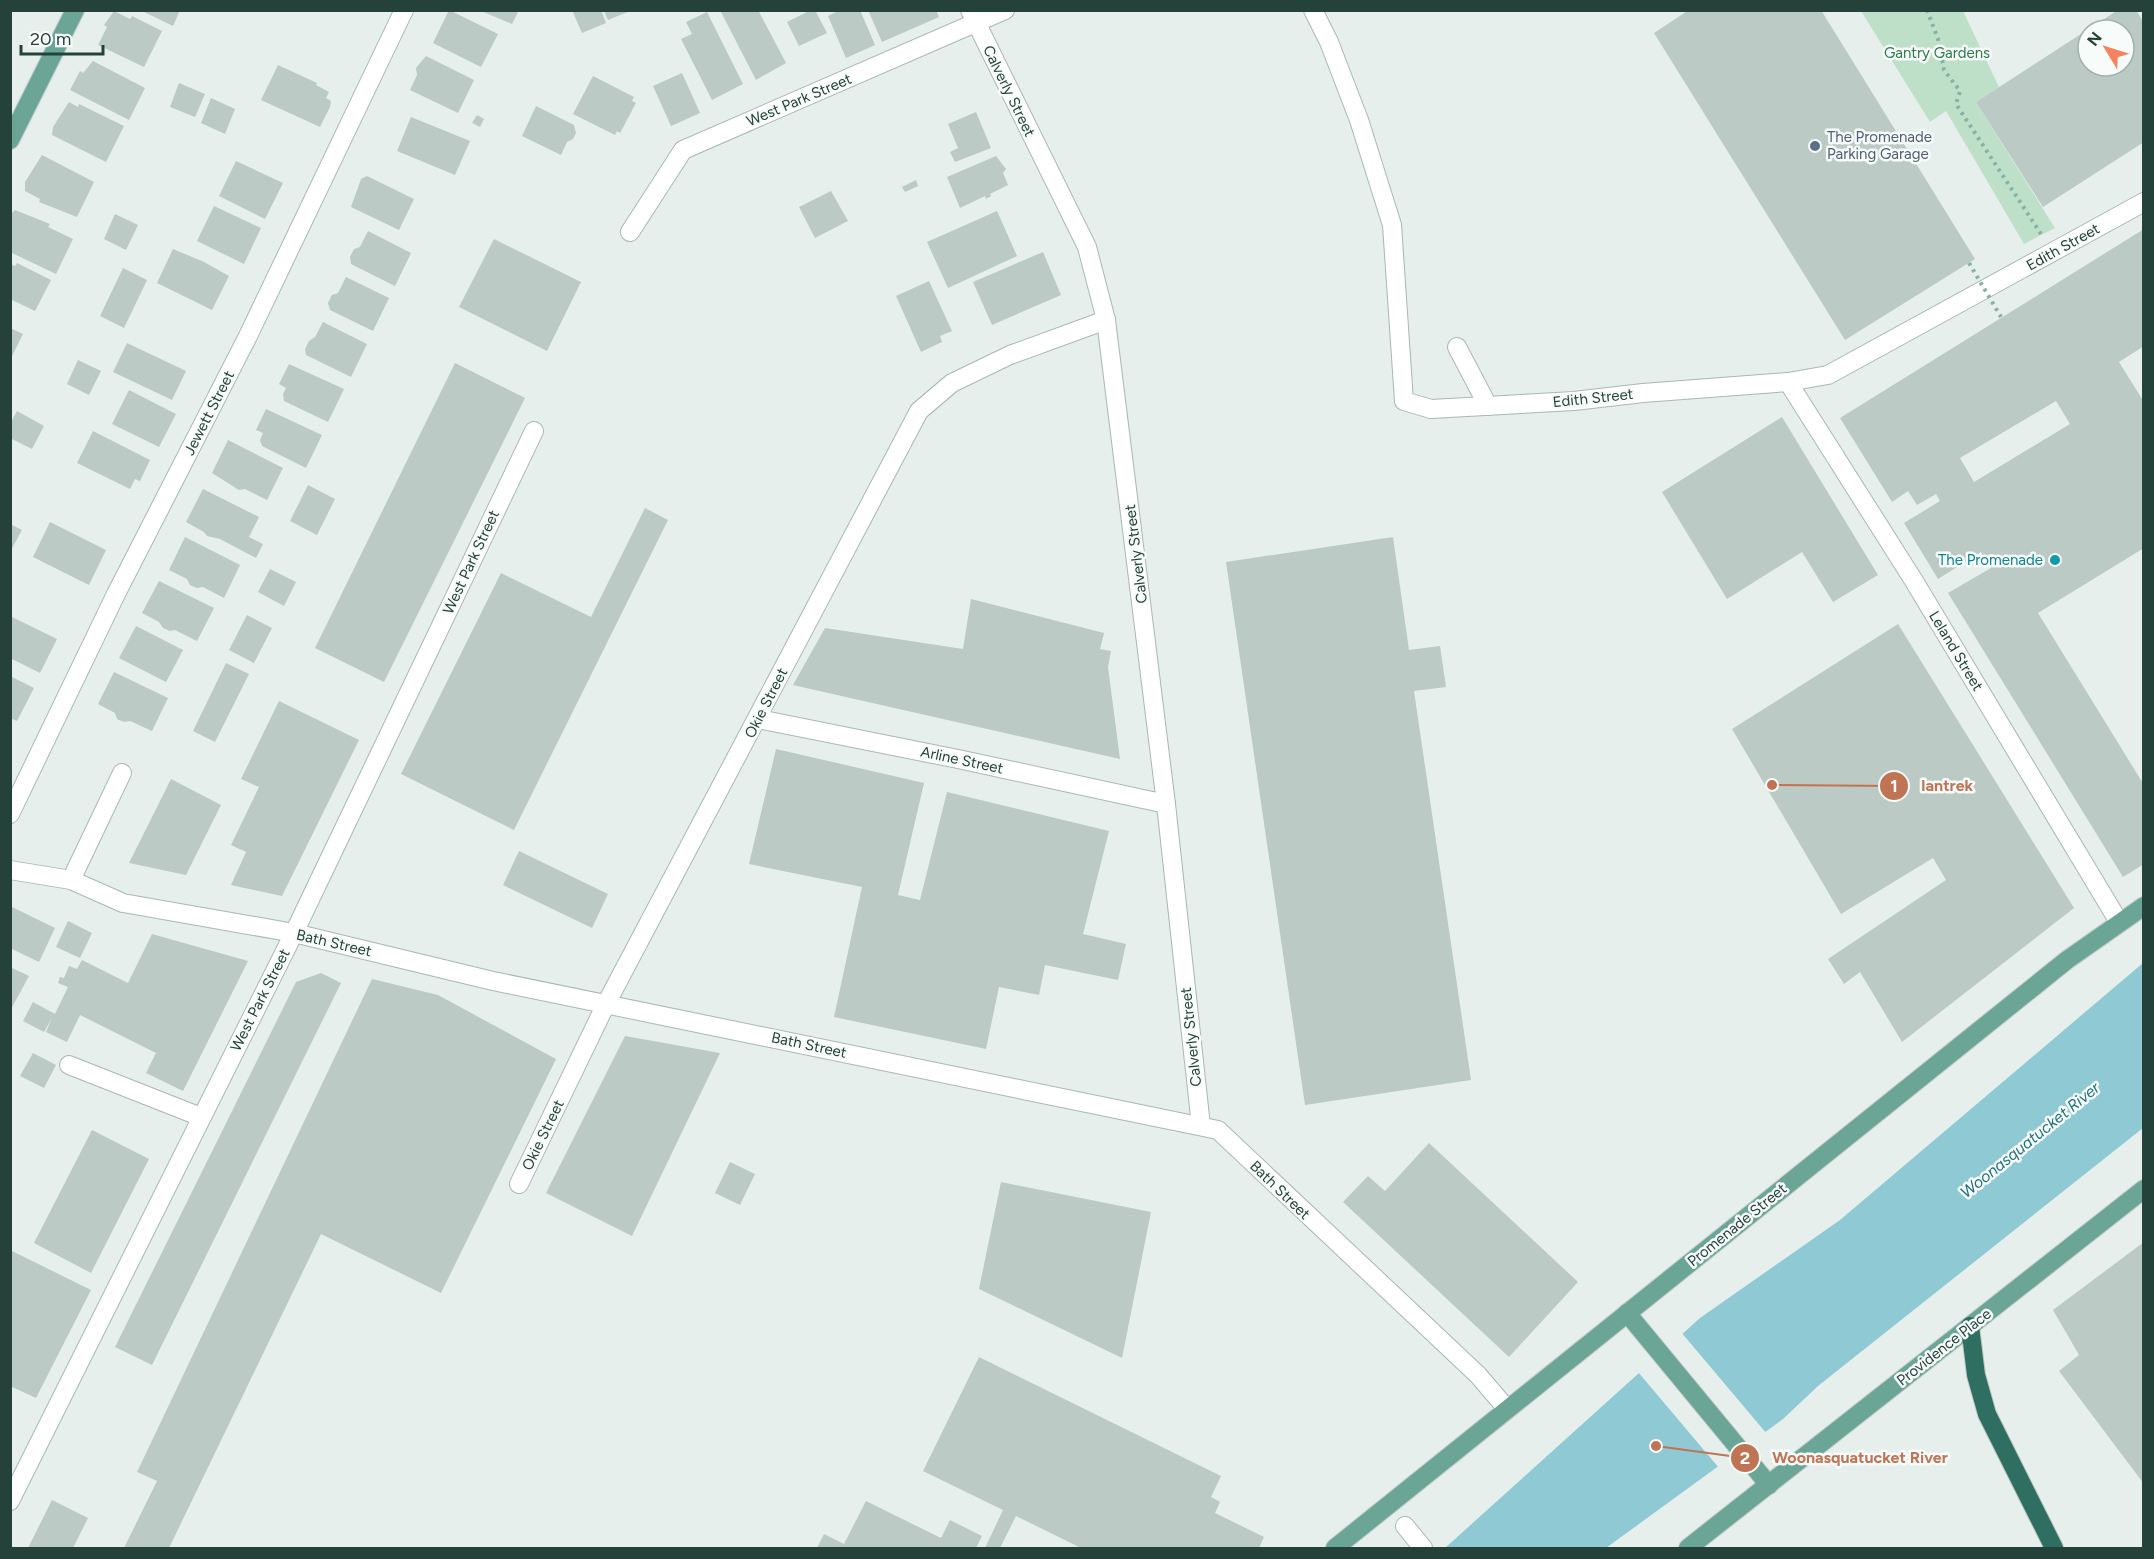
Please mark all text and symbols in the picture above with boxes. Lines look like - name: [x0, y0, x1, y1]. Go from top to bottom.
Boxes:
- scale bar: [21, 18, 104, 56]
- north arrow: [2076, 18, 2136, 78]
- text: 20 m: [30, 28, 71, 50]
- text: N: [2083, 28, 2106, 50]
- street label: Calverly Street: [979, 42, 1039, 140]
- park label: Gantry Gardens: [1884, 44, 1990, 62]
- street label: West Park Street: [744, 70, 855, 130]
- place label: The Promenade Parking Garage: [1827, 128, 1932, 163]
- marker: The Promenade Parking Garage: [1808, 139, 1822, 153]
- street label: Edith Street: [2023, 219, 2103, 274]
- street label: Jewett Street: [180, 367, 238, 458]
- street label: Edith Street: [1552, 385, 1634, 411]
- street label: Calverly Street: [1121, 503, 1151, 604]
- street label: West Park Street: [439, 507, 503, 617]
- place label: The Promenade: [1938, 551, 2043, 569]
- marker: The Promenade: [2048, 553, 2062, 567]
- street label: Leland Street: [1925, 608, 1987, 694]
- street label: Okie Street: [741, 665, 791, 741]
- street label: Arline Street: [919, 742, 1005, 778]
- callout: Iantrek: [1879, 769, 1985, 803]
- text: 1: [1890, 775, 1898, 797]
- text: Iantrek: [1921, 776, 1973, 795]
- street label: Bath Street: [295, 926, 374, 960]
- street label: West Park Street: [226, 945, 294, 1054]
- street label: Calverly Street: [1177, 986, 1205, 1087]
- street label: Bath Street: [770, 1028, 849, 1062]
- water label: Woonasquatucket River: [1957, 1078, 2104, 1202]
- street label: Okie Street: [518, 1096, 568, 1173]
- street label: Bath Street: [1246, 1157, 1314, 1223]
- street label: Promenade Street: [1684, 1179, 1790, 1270]
- street label: Providence Place: [1893, 1305, 1995, 1389]
- callout: Woonasquatucket River: [1730, 1441, 1959, 1475]
- text: 2: [1740, 1447, 1750, 1469]
- text: Woonasquatucket River: [1772, 1448, 1948, 1467]

